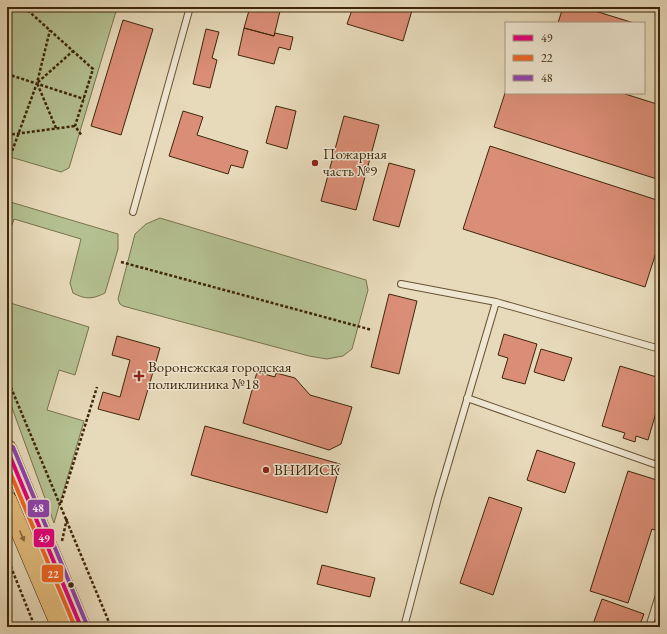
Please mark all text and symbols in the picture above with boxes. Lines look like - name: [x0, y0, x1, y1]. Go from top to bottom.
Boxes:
- legend: [505, 22, 645, 94]
- text: 49: [541, 30, 553, 46]
- text: 22: [541, 50, 553, 66]
- text: 48: [541, 70, 553, 86]
- place label: Пожарная часть №9: [323, 144, 387, 180]
- marker: Пожарная часть №9: [310, 158, 320, 168]
- place label: Воронежская городская поликлиника №18: [148, 357, 292, 393]
- marker: Воронежская городская поликлиника №18: [133, 370, 145, 382]
- place label: ВНИИСК: [274, 460, 340, 479]
- marker: ВНИИСК: [261, 465, 271, 475]
- line badge: 48: [27, 499, 50, 518]
- text: 48: [32, 501, 44, 515]
- line badge: 49: [33, 528, 55, 548]
- one-way arrow: [19, 530, 26, 542]
- text: 49: [38, 531, 50, 545]
- line badge: 22: [41, 564, 64, 583]
- text: 22: [47, 567, 59, 581]
- unlabelled marker: [66, 580, 76, 590]

